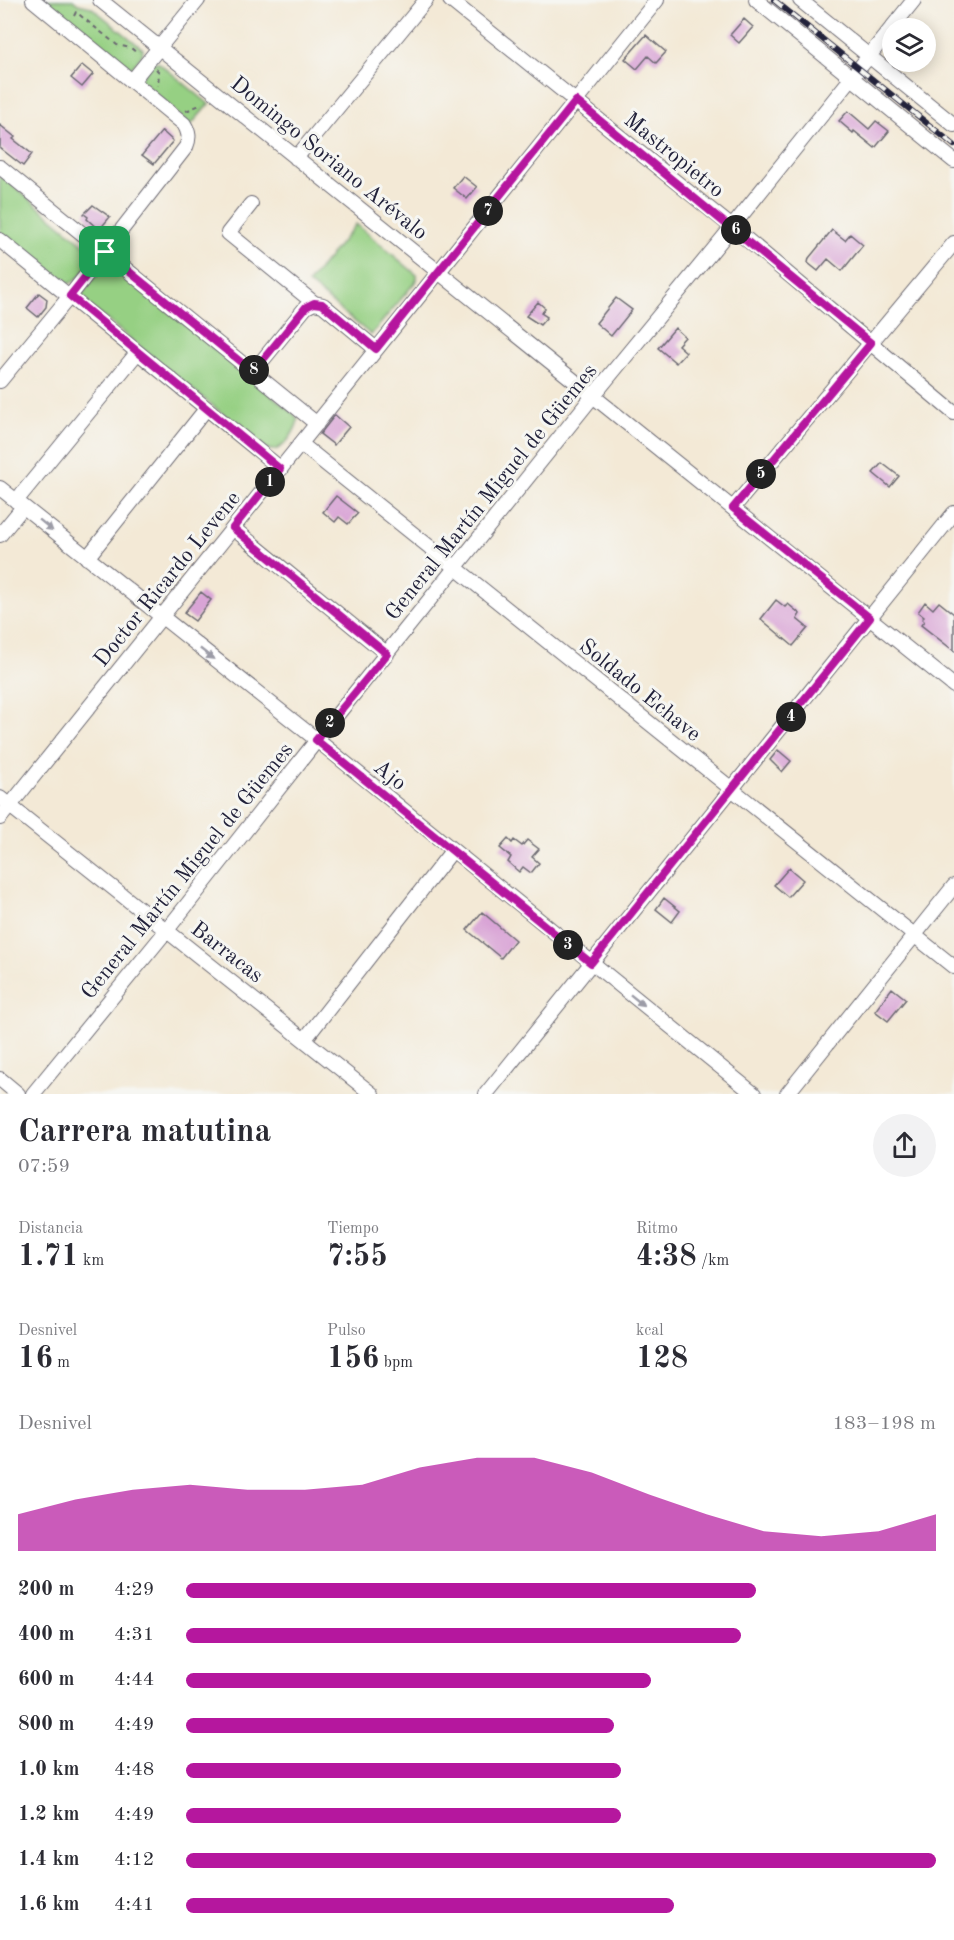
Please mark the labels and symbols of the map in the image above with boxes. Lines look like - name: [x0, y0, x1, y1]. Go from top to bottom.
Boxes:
- street label: Domingo Soriano Arévalo: [226, 73, 431, 245]
- street label: Mastropietro: [620, 109, 728, 202]
- pin: 7: [473, 196, 503, 226]
- pin: 6: [721, 215, 751, 245]
- pin: [79, 226, 130, 277]
- pin: 8: [239, 355, 269, 385]
- street label: General Martín Miguel de Güemes: [381, 360, 602, 625]
- pin: 5: [746, 459, 776, 489]
- pin: 1: [255, 467, 285, 497]
- street label: Doctor Ricardo Levene: [90, 487, 245, 671]
- one-way arrow: [38, 518, 53, 530]
- street label: Soldado Echave: [575, 635, 705, 746]
- one-way arrow: [199, 647, 215, 660]
- pin: 4: [776, 702, 806, 732]
- pin: 2: [315, 708, 345, 738]
- street label: General Martín Miguel de Güemes: [77, 739, 298, 1004]
- street label: Ajo: [369, 756, 410, 795]
- street label: Barracas: [187, 918, 267, 987]
- pin: 3: [553, 930, 583, 960]
- one-way arrow: [629, 994, 645, 1007]

